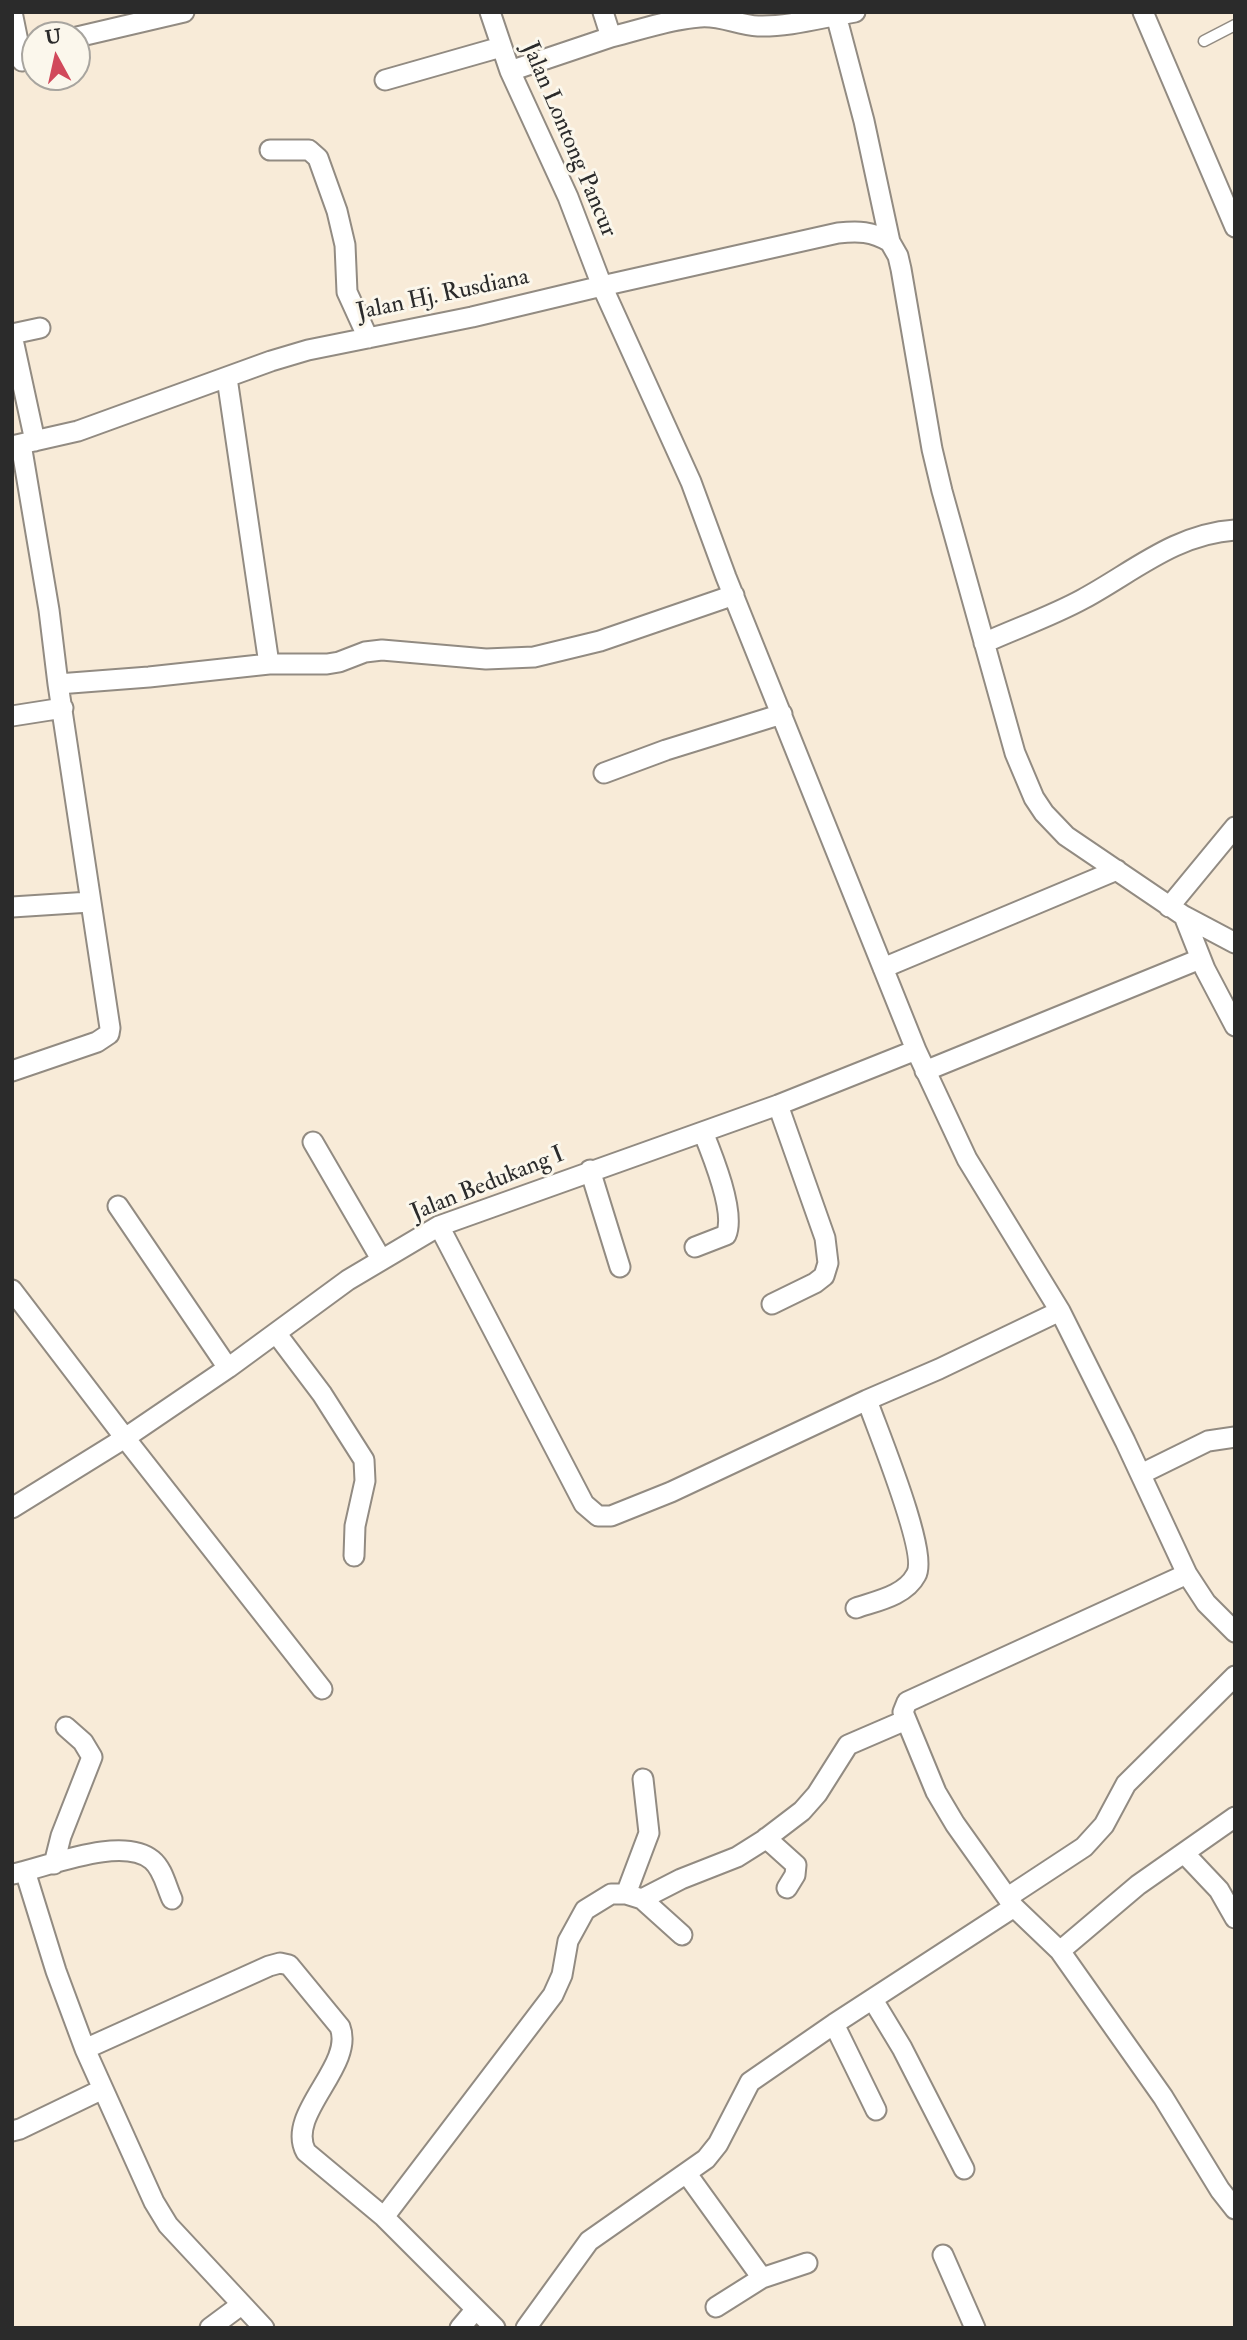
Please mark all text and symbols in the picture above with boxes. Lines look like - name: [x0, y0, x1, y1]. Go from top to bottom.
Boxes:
- north arrow: [21, 21, 91, 91]
- text: U: [44, 24, 63, 50]
- street label: Jalan Lontong Pancur: [514, 38, 622, 242]
- street label: Jalan Hj. Rusdiana: [354, 264, 532, 328]
- street label: Jalan Bedukang I: [407, 1141, 569, 1229]

